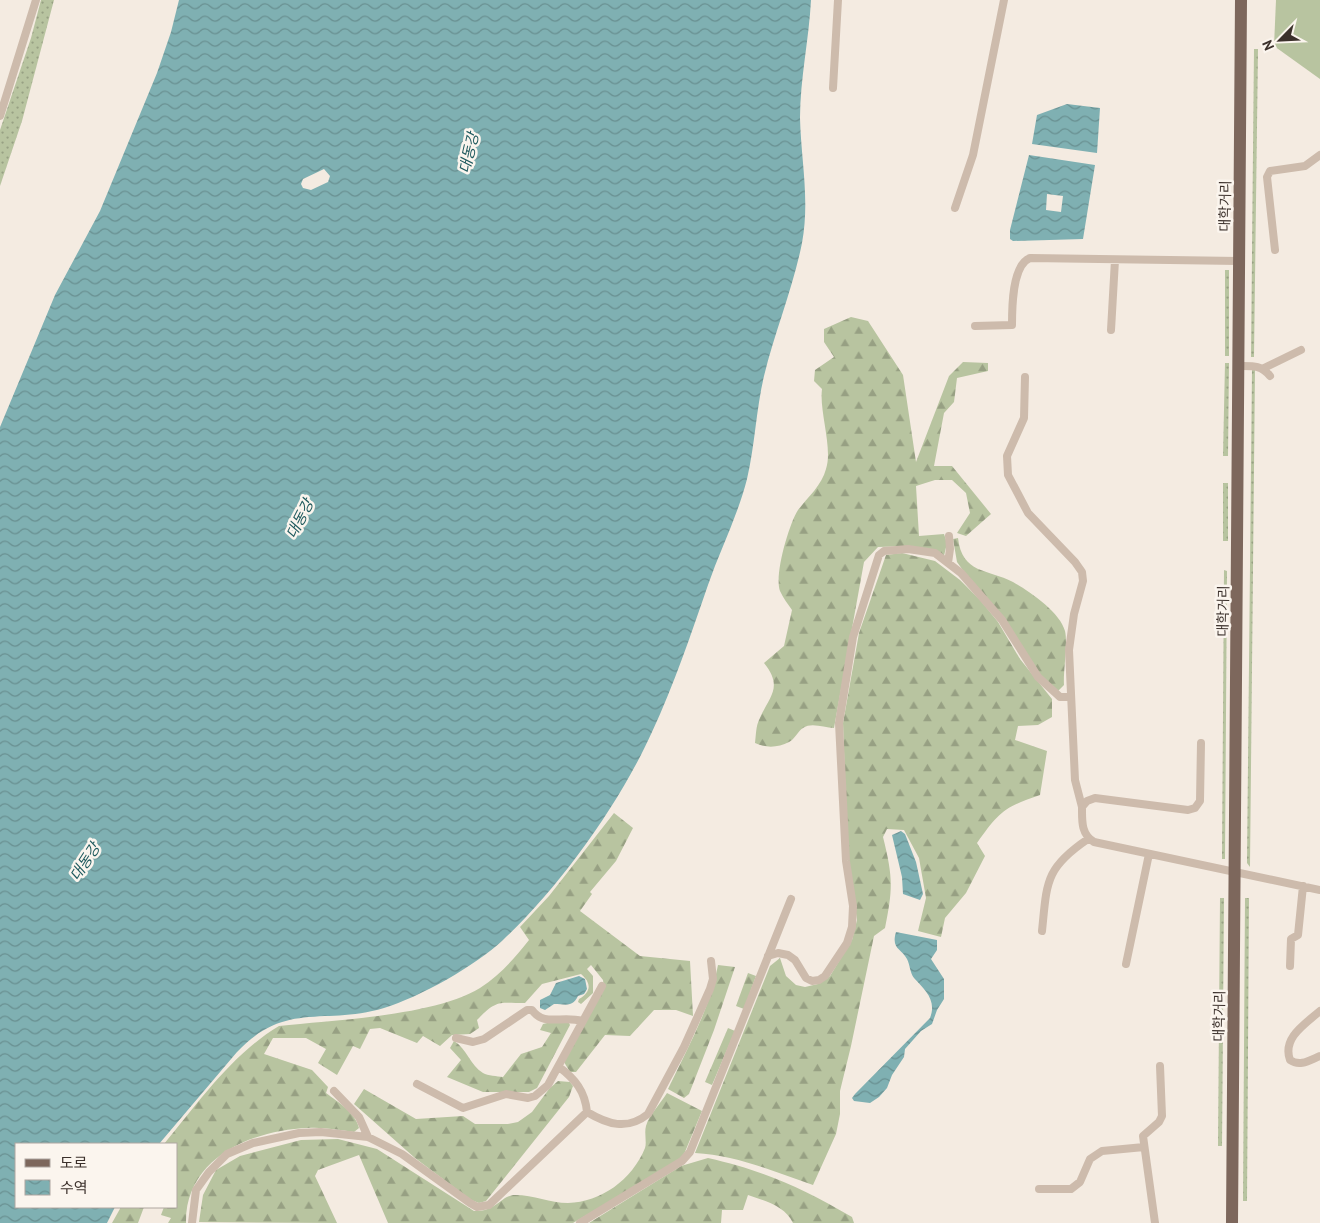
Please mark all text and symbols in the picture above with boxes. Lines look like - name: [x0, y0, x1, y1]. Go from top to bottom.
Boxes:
- north arrow: [1255, 15, 1305, 65]
- text: N: [1258, 37, 1278, 53]
- water label: 대동강: [455, 128, 483, 175]
- street label: 대학거리: [1216, 180, 1234, 232]
- water label: 대동강: [282, 494, 318, 542]
- street label: 대학거리: [1214, 585, 1232, 637]
- water label: 대동강: [65, 837, 105, 884]
- street label: 대학거리: [1210, 990, 1228, 1042]
- legend: [15, 1143, 178, 1208]
- text: 도로: [60, 1153, 88, 1172]
- text: 수역: [60, 1178, 88, 1197]

